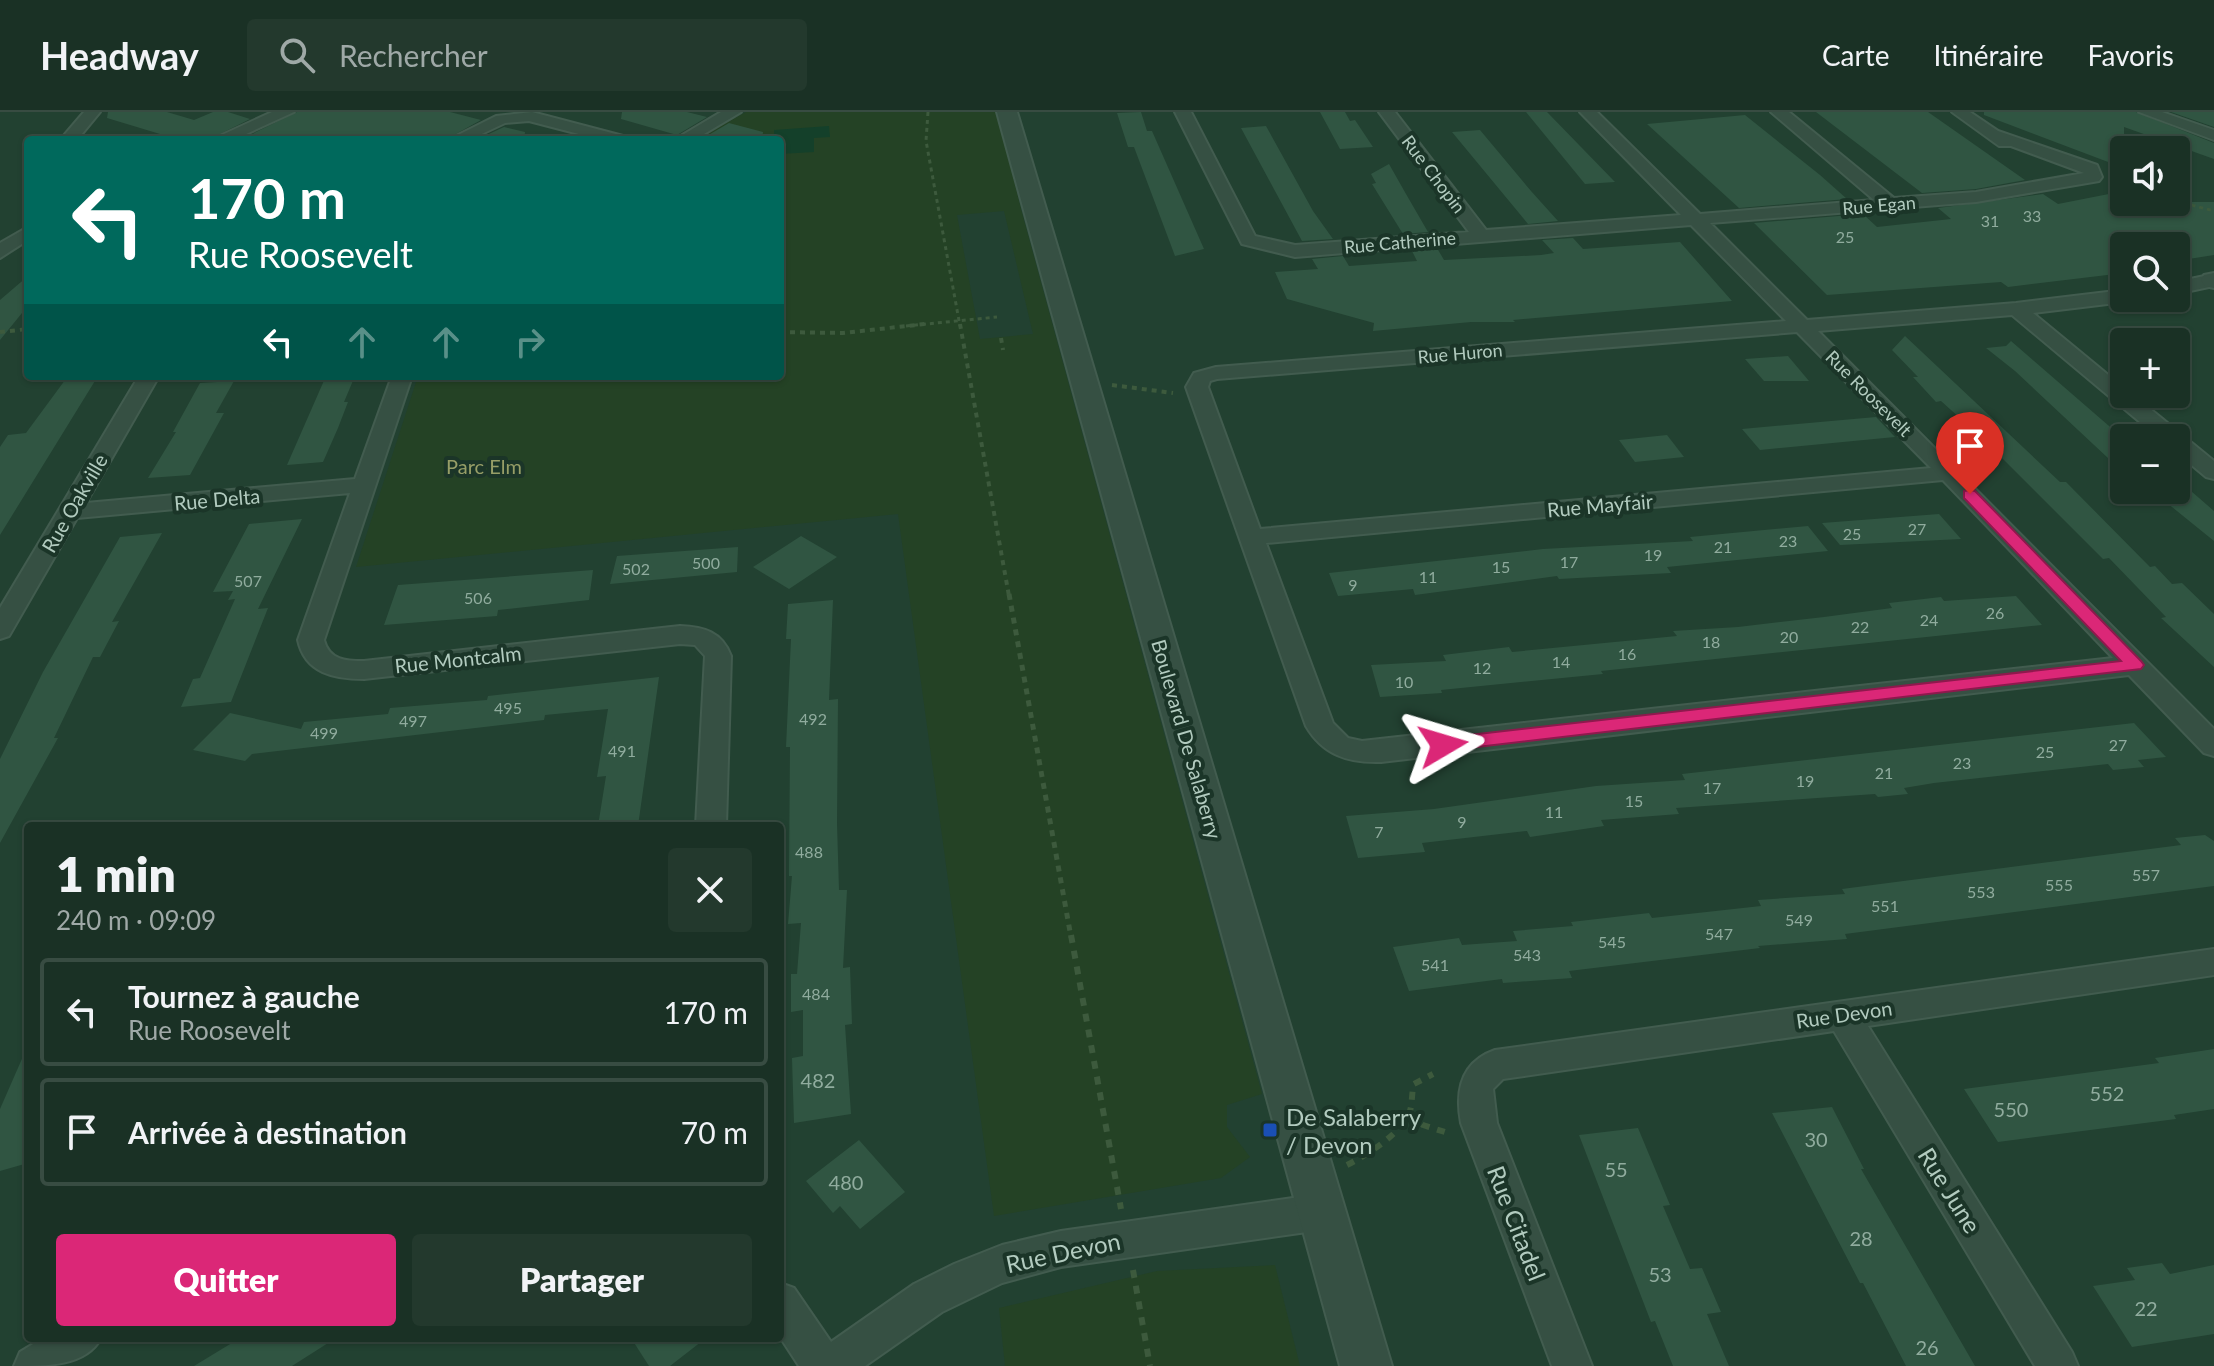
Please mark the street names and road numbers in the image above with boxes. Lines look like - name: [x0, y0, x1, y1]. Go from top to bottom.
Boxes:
- street label: Rue Chopin: [1398, 131, 1470, 217]
- street label: Rue Egan: [1841, 191, 1917, 219]
- street label: Rue Catherine: [1343, 226, 1457, 258]
- street label: Rue Huron: [1417, 338, 1503, 368]
- street label: Rue Roosevelt: [1821, 345, 1917, 441]
- street label: Rue Oakville: [36, 449, 112, 557]
- street label: Rue Delta: [173, 483, 261, 515]
- street label: Rue Mayfair: [1546, 488, 1655, 522]
- street label: Boulevard De Salaberry: [1147, 637, 1227, 842]
- street label: Rue Montcalm: [393, 640, 523, 678]
- street label: Rue Devon: [1794, 995, 1894, 1033]
- street label: Rue June: [1912, 1142, 1988, 1238]
- street label: Rue Citadel: [1482, 1161, 1552, 1285]
- street label: Rue Devon: [1003, 1226, 1123, 1278]

